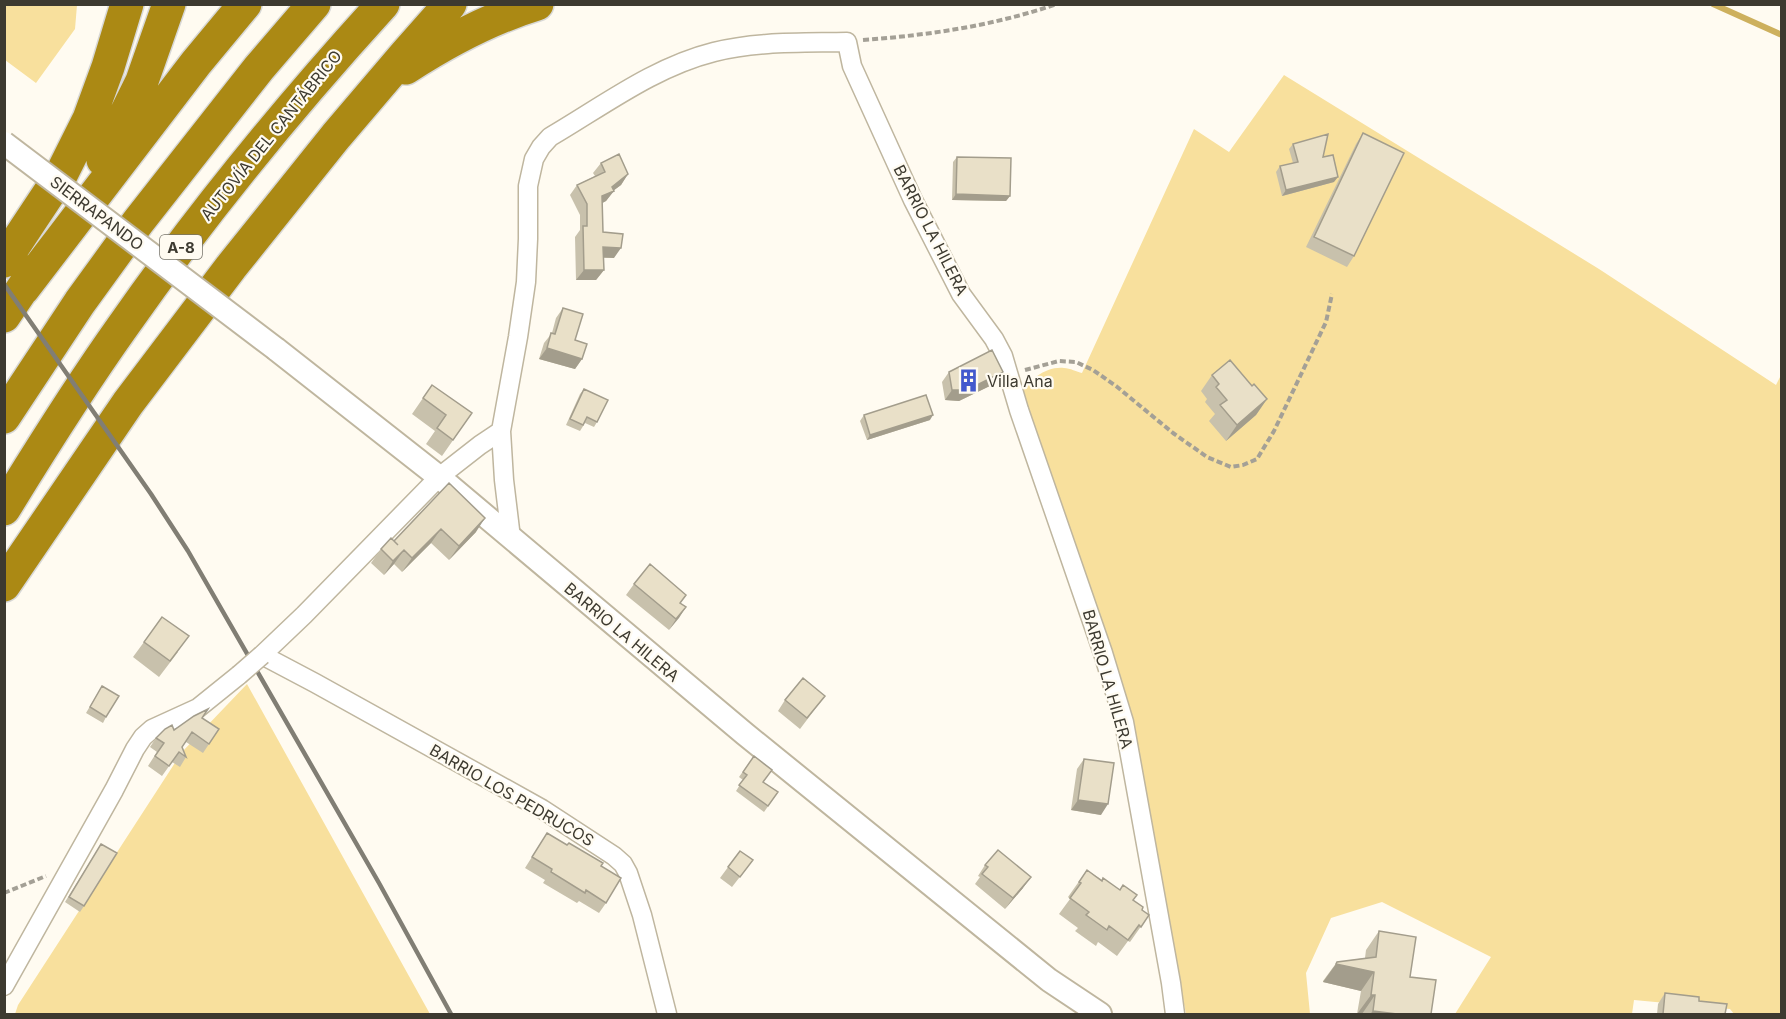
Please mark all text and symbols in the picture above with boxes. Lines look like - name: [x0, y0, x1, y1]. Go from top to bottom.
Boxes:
- street label: AUTOVÍA DEL CANTÁBRICO: [196, 46, 346, 224]
- street label: BARRIO LA HILERA: [889, 161, 973, 299]
- street label: SIERRAPANDO: [46, 171, 148, 255]
- road number: A-8: [160, 235, 202, 259]
- building icon: Villa Ana: [956, 368, 982, 394]
- place label: Villa Ana: [987, 371, 1053, 391]
- street label: BARRIO LA HILERA: [560, 578, 684, 686]
- street label: BARRIO LA HILERA: [1079, 607, 1137, 751]
- street label: BARRIO LOS PEDRUCOS: [426, 740, 598, 850]

